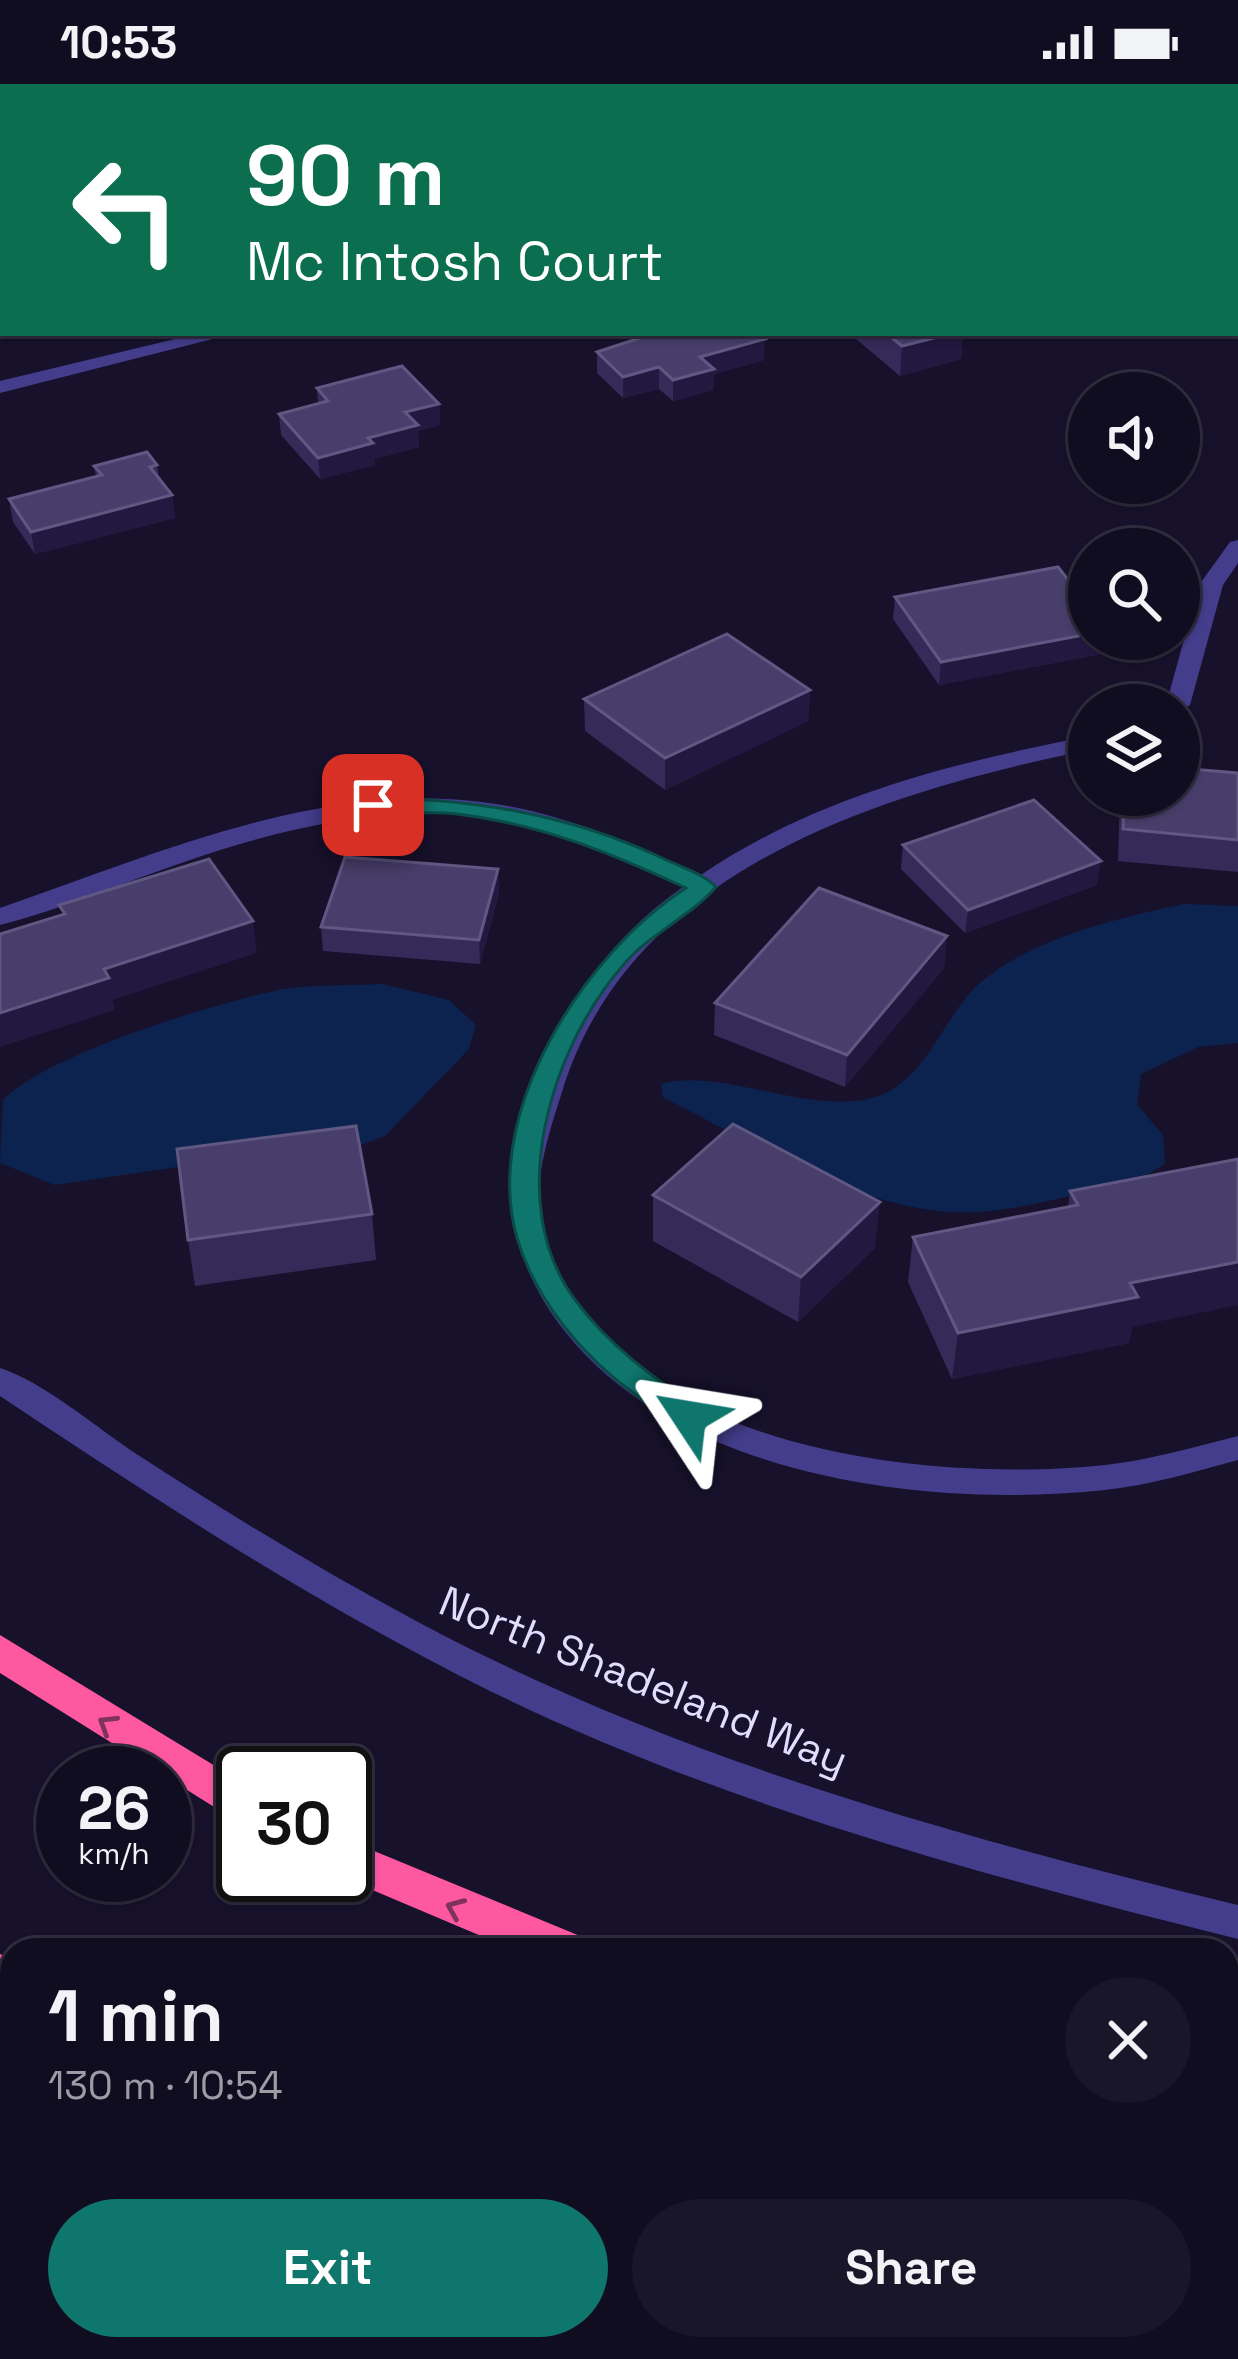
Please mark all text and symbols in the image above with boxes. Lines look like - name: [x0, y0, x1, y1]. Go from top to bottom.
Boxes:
- text: 10:53: [60, 14, 177, 71]
- text: 90 m: [246, 122, 445, 230]
- icon: left: [48, 132, 204, 288]
- text: Mc Intosh Court: [246, 227, 663, 296]
- map controls: [1068, 372, 1200, 816]
- button: sound: [1068, 372, 1200, 504]
- button: search: [1068, 528, 1200, 660]
- button: layers: [1068, 684, 1200, 816]
- pin: [322, 754, 424, 856]
- icon: arrive: [340, 772, 406, 838]
- position arrow: [626, 1354, 752, 1480]
- street label: North Shadeland Way: [432, 1574, 856, 1787]
- one-way arrow: [98, 1716, 120, 1738]
- speed limit sign: 30: [216, 1746, 372, 1902]
- text: 26: [78, 1770, 150, 1847]
- text: km/h: [78, 1834, 150, 1873]
- one-way arrow: [445, 1898, 466, 1922]
- text: 1 min: [48, 1970, 224, 2062]
- button: close: [1065, 1977, 1191, 2103]
- text: 130 m · 10:54: [48, 2061, 283, 2110]
- button: Exit: [48, 2199, 608, 2337]
- button: Share: [632, 2199, 1191, 2337]

